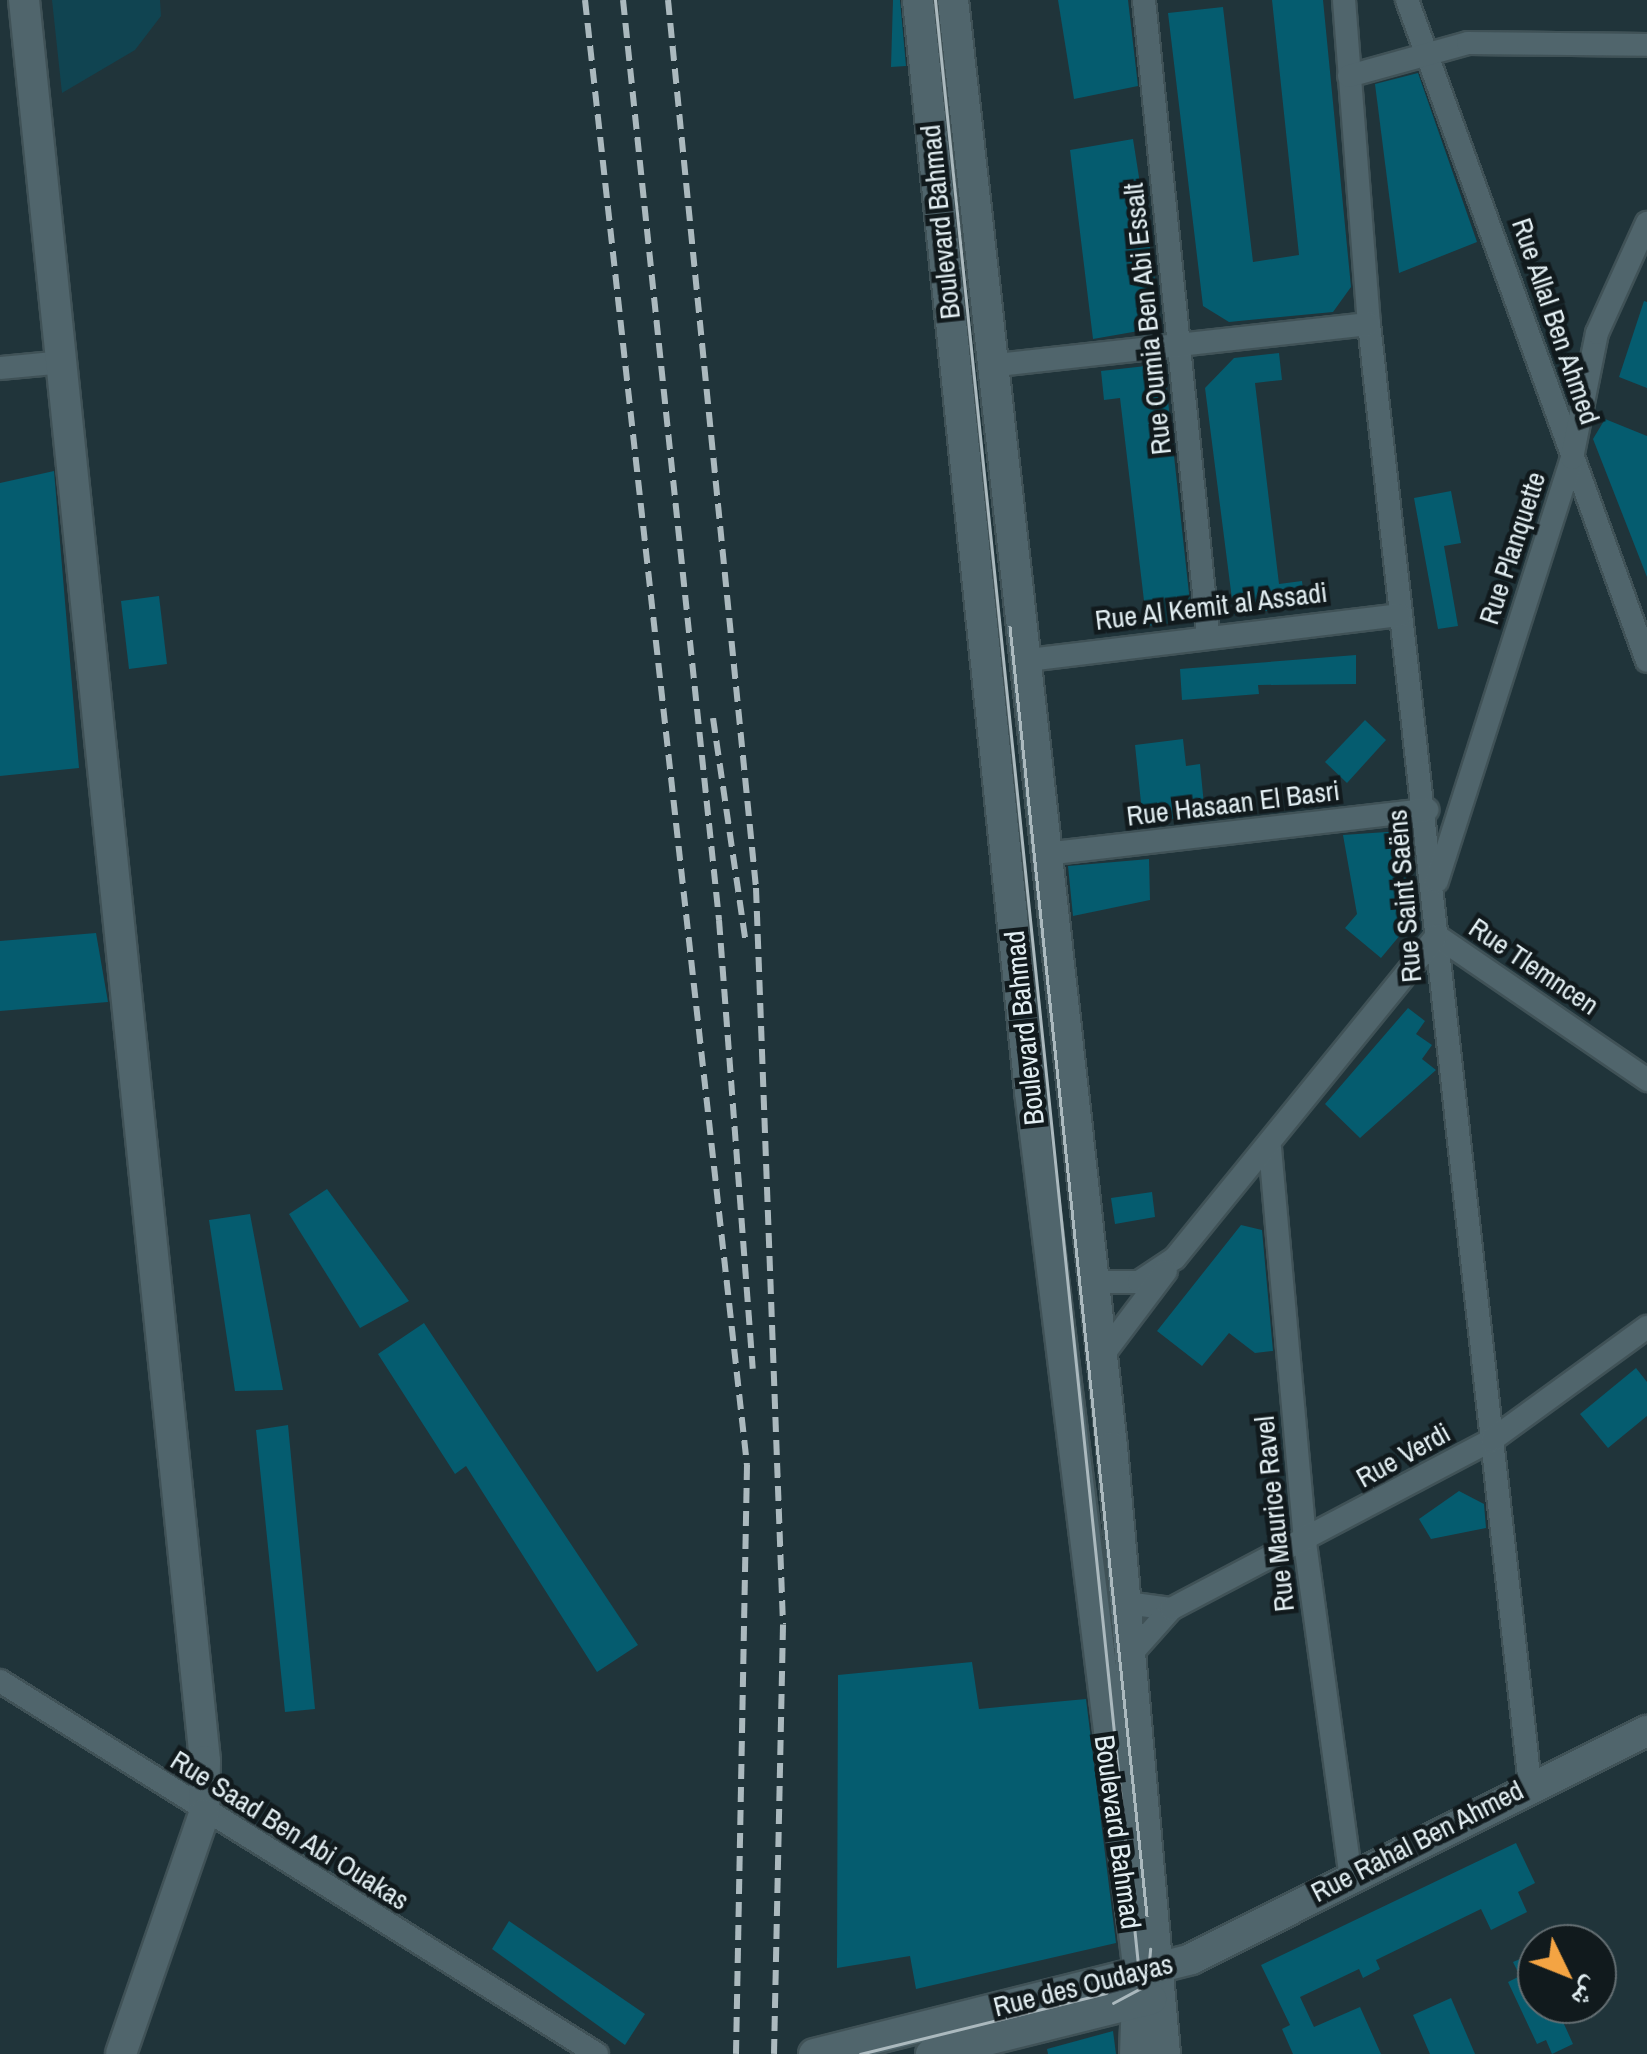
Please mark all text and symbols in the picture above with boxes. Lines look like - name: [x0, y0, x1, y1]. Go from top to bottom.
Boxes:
- street label: Boulevard Bahmad: [913, 123, 967, 321]
- street label: Rue Oumia Ben Abi Essalt: [1116, 181, 1178, 457]
- street label: Rue Allal Ben Ahmed: [1505, 212, 1607, 430]
- street label: Rue Planquette: [1472, 468, 1552, 628]
- street label: Rue Al Kemit al Assadi: [1092, 575, 1330, 637]
- street label: Rue Hasaan El Basri: [1125, 773, 1341, 833]
- street label: Rue Saint Saëns: [1380, 808, 1428, 984]
- street label: Rue Tlemncen: [1463, 910, 1605, 1022]
- street label: Boulevard Bahmad: [997, 929, 1051, 1127]
- street label: Rue Maurice Ravel: [1247, 1415, 1301, 1613]
- street label: Rue Verdi: [1350, 1416, 1456, 1494]
- street label: Boulevard Bahmad: [1088, 1733, 1148, 1931]
- street label: Rue Saad Ben Abi Ouakas: [164, 1743, 416, 1917]
- street label: Rue Rahal Ben Ahmed: [1305, 1773, 1529, 1909]
- north arrow: [1517, 1924, 1617, 2024]
- street label: Rue des Oudayas: [990, 1946, 1176, 2024]
- text: ش: [1563, 1969, 1612, 2017]

